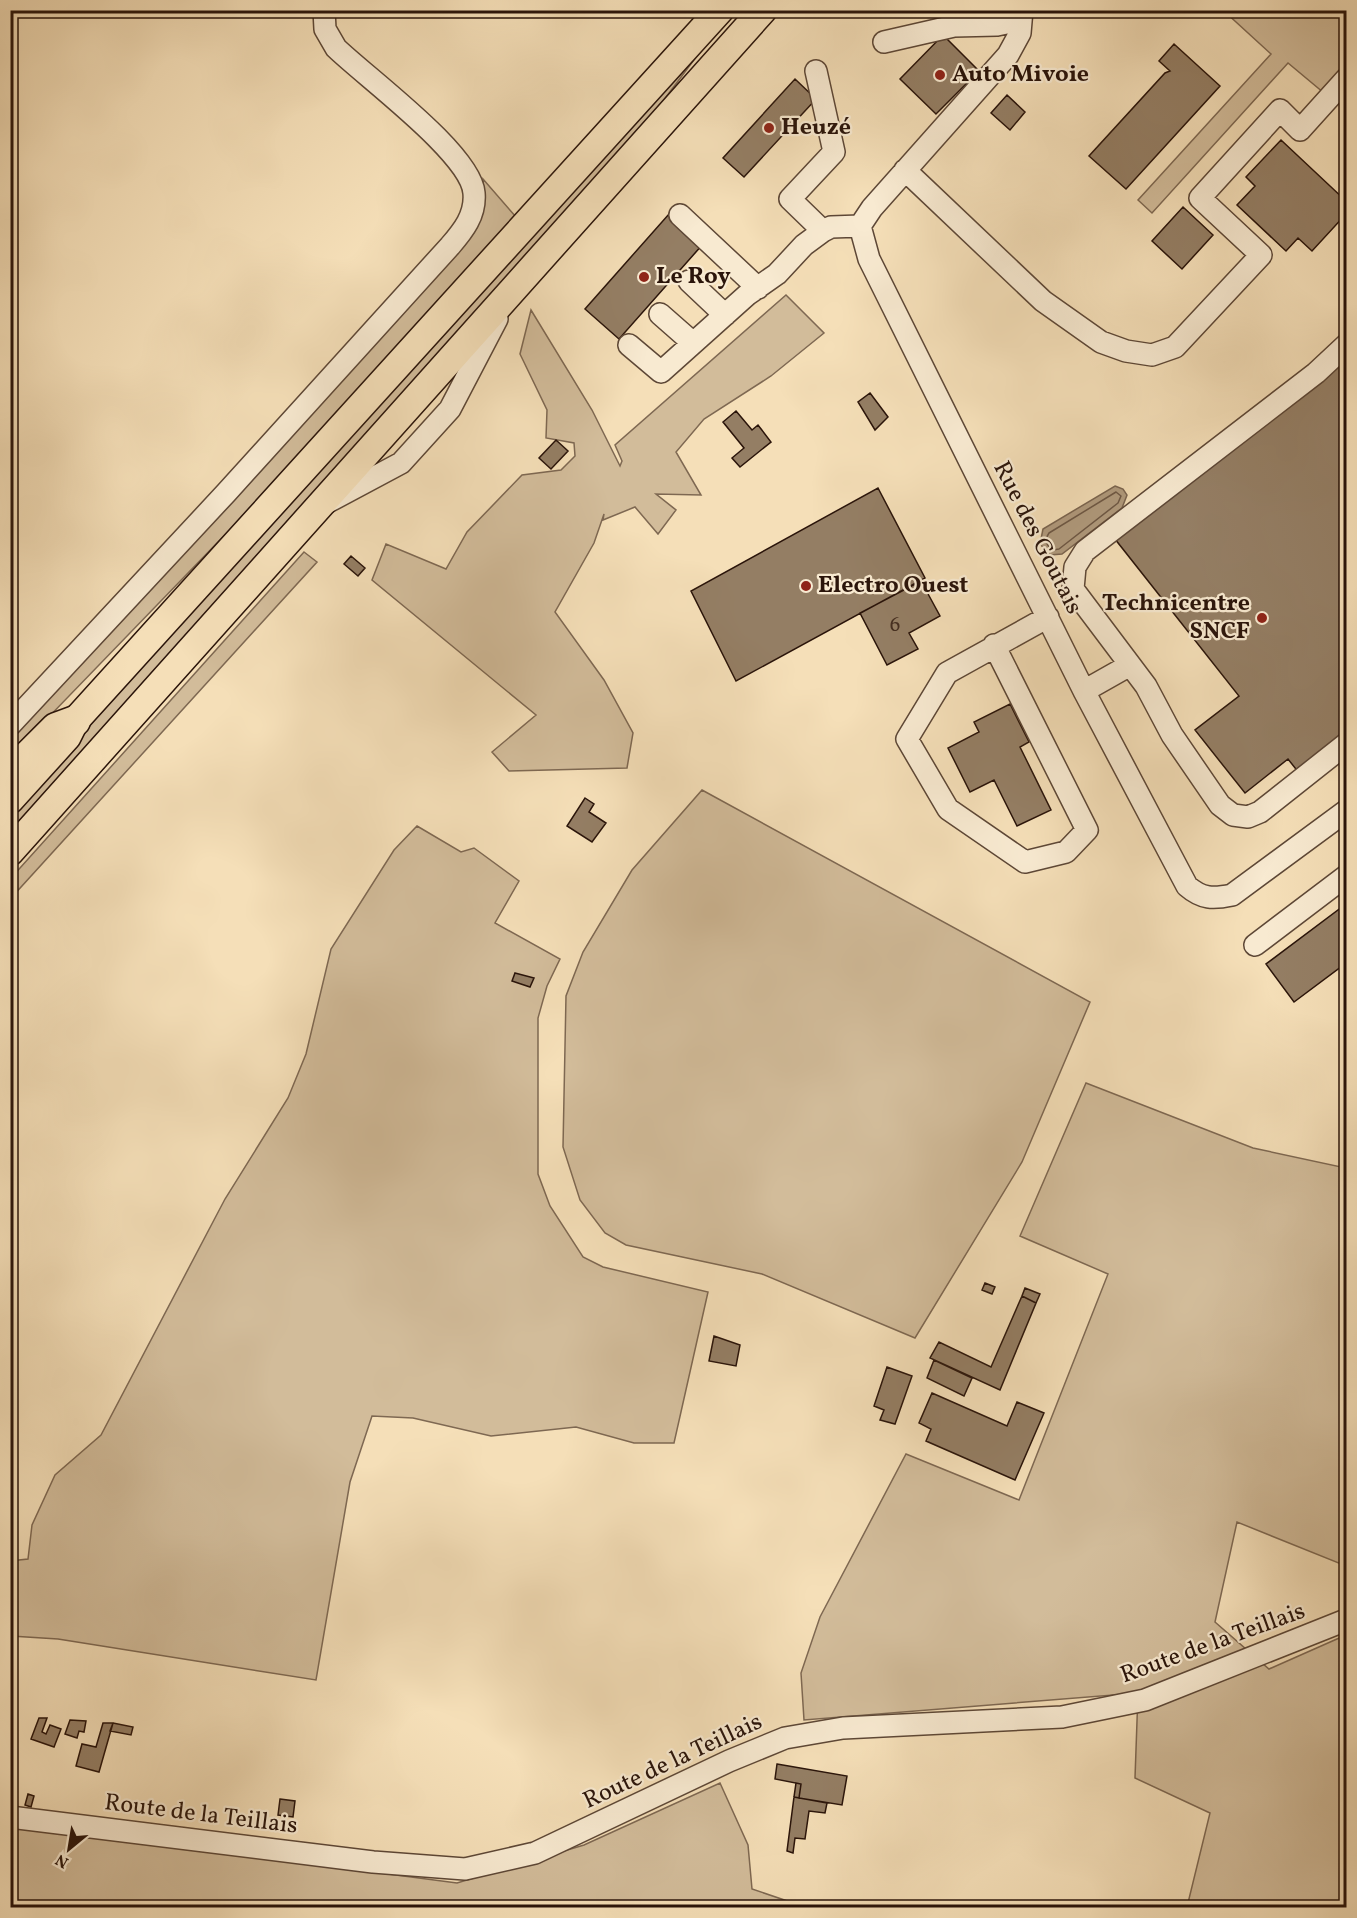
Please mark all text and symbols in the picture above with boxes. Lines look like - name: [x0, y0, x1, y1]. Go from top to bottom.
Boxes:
- place label: Auto Mivoie: [952, 58, 1089, 92]
- marker: Auto Mivoie: [933, 68, 947, 82]
- place label: Heuzé: [781, 111, 851, 145]
- marker: Heuzé: [762, 121, 776, 135]
- place label: Le Roy: [656, 260, 731, 294]
- marker: Le Roy: [637, 270, 651, 284]
- street label: Rue des Goutais: [984, 456, 1090, 620]
- place label: Electro Ouest: [818, 569, 968, 603]
- marker: Electro Ouest: [799, 579, 813, 593]
- place label: Technicentre SNCF: [1102, 587, 1250, 649]
- house number: 6: [890, 611, 900, 640]
- marker: Technicentre SNCF: [1255, 611, 1269, 625]
- street label: Route de la Teillais: [1116, 1595, 1310, 1693]
- street label: Route de la Teillais: [578, 1706, 768, 1818]
- street label: Route de la Teillais: [103, 1786, 299, 1844]
- north arrow: [39, 1819, 99, 1879]
- text: N: [52, 1848, 73, 1873]

